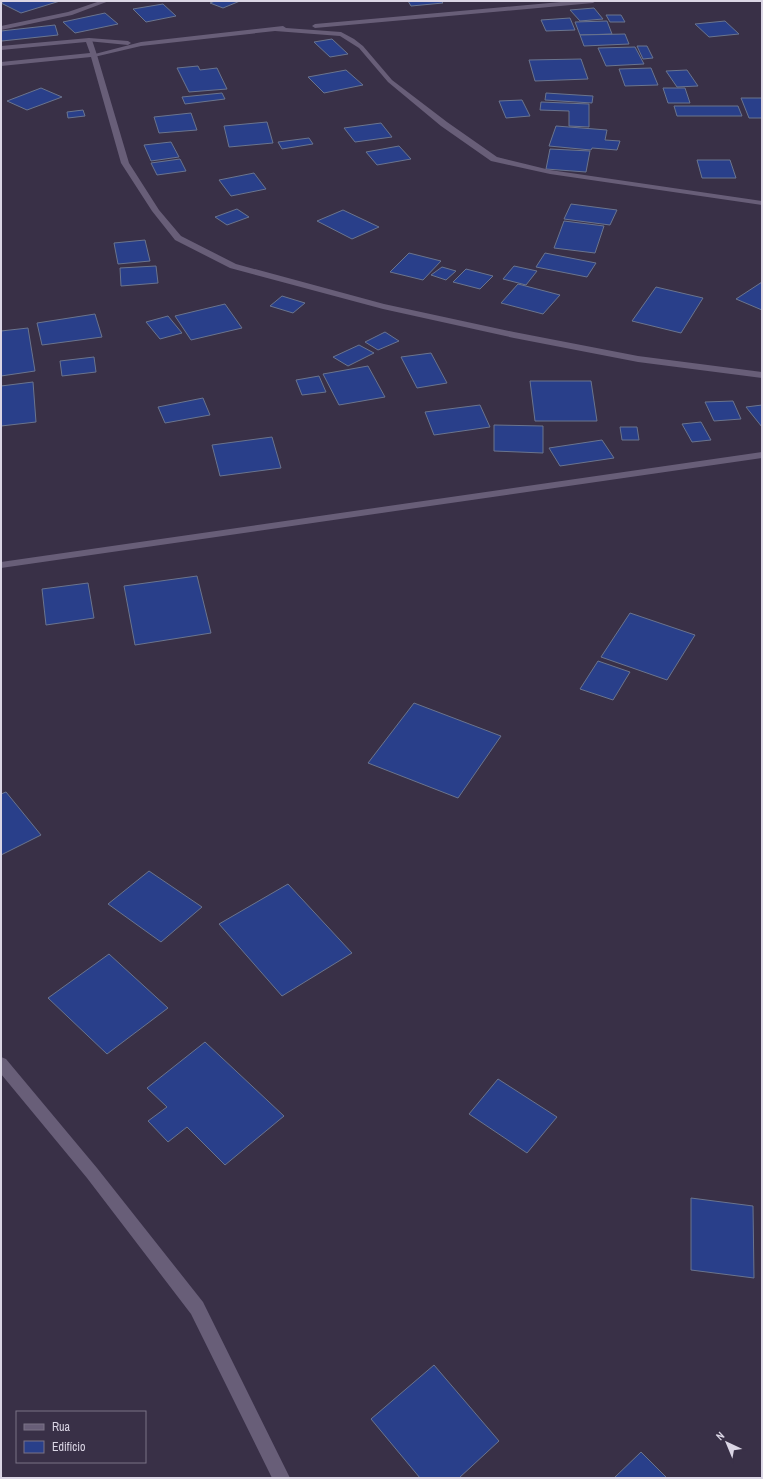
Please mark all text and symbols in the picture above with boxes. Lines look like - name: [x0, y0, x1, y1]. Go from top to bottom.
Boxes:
- legend: [16, 1411, 146, 1463]
- text: Rua: [52, 1419, 71, 1435]
- north arrow: [707, 1423, 747, 1463]
- text: N: [713, 1429, 727, 1443]
- text: Edifício: [52, 1439, 85, 1455]

